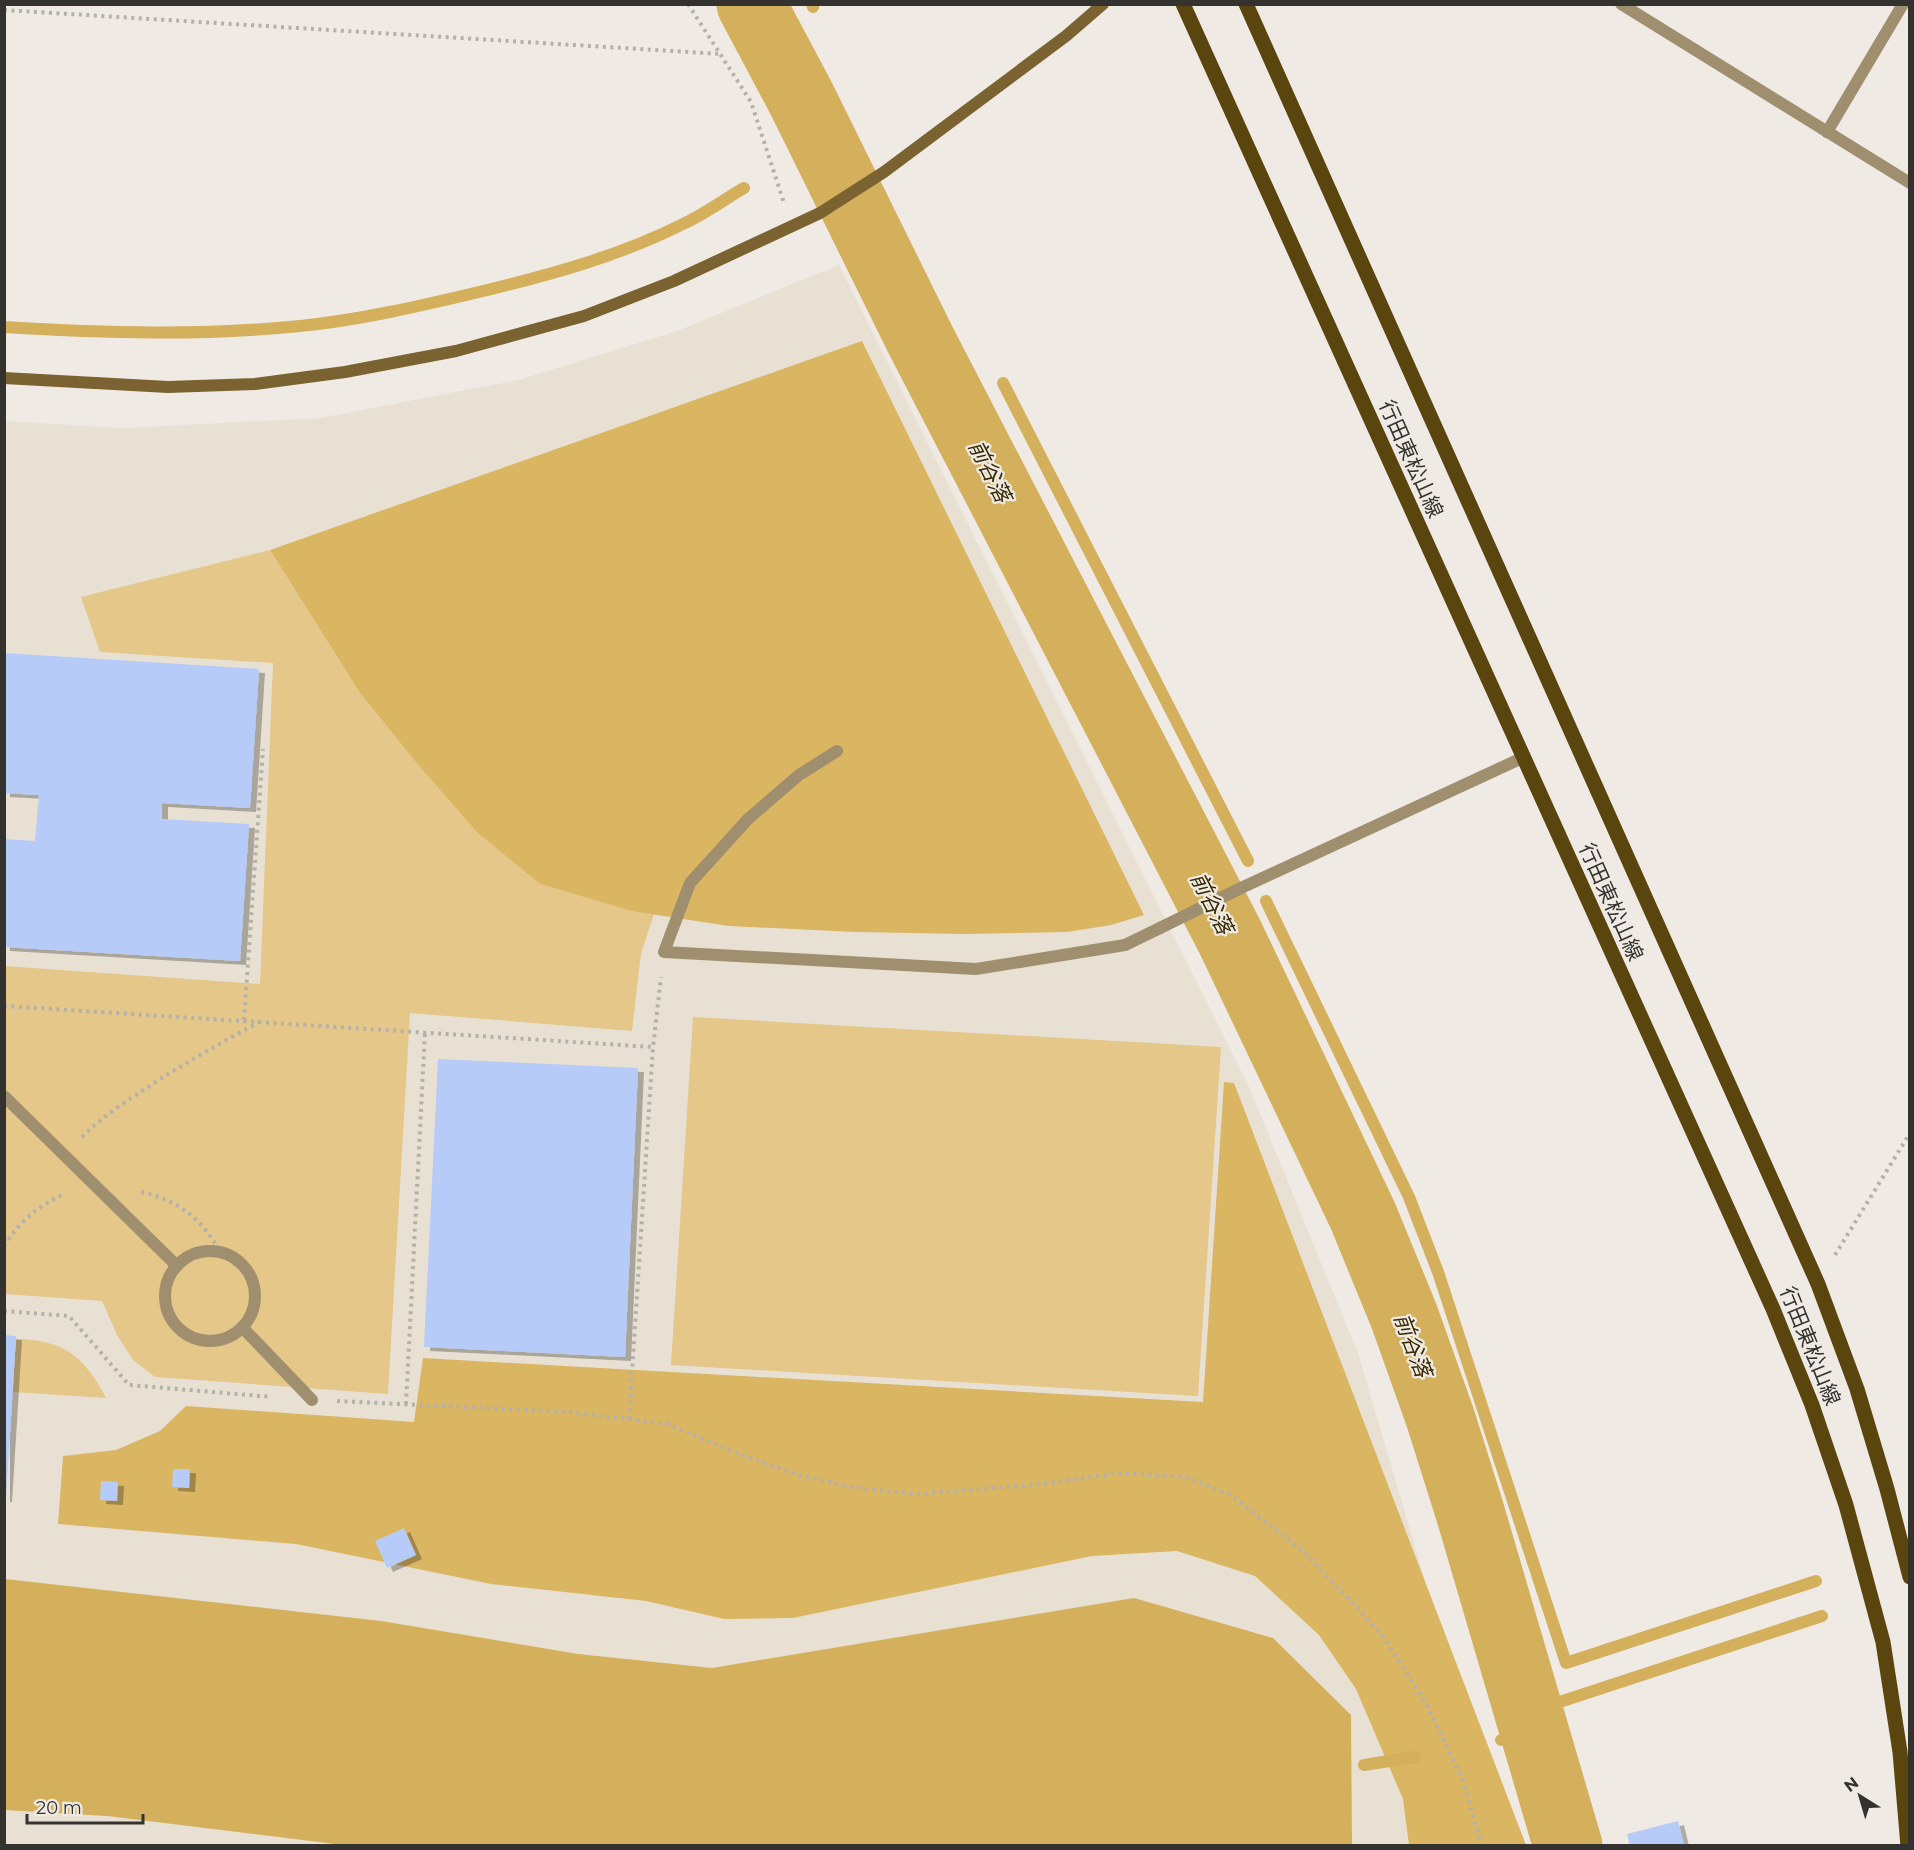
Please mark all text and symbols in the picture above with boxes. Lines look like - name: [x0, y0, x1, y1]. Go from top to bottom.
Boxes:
- street label: 行田東松山線: [1374, 396, 1449, 521]
- water label: 前谷落: [963, 436, 1018, 509]
- street label: 行田東松山線: [1574, 839, 1649, 964]
- water label: 前谷落: [1185, 868, 1240, 941]
- street label: 行田東松山線: [1775, 1283, 1846, 1409]
- water label: 前谷落: [1388, 1310, 1438, 1384]
- north arrow: [1830, 1766, 1890, 1826]
- text: N: [1840, 1773, 1862, 1796]
- scale bar: [27, 1787, 142, 1825]
- text: 20 m: [36, 1797, 82, 1819]

